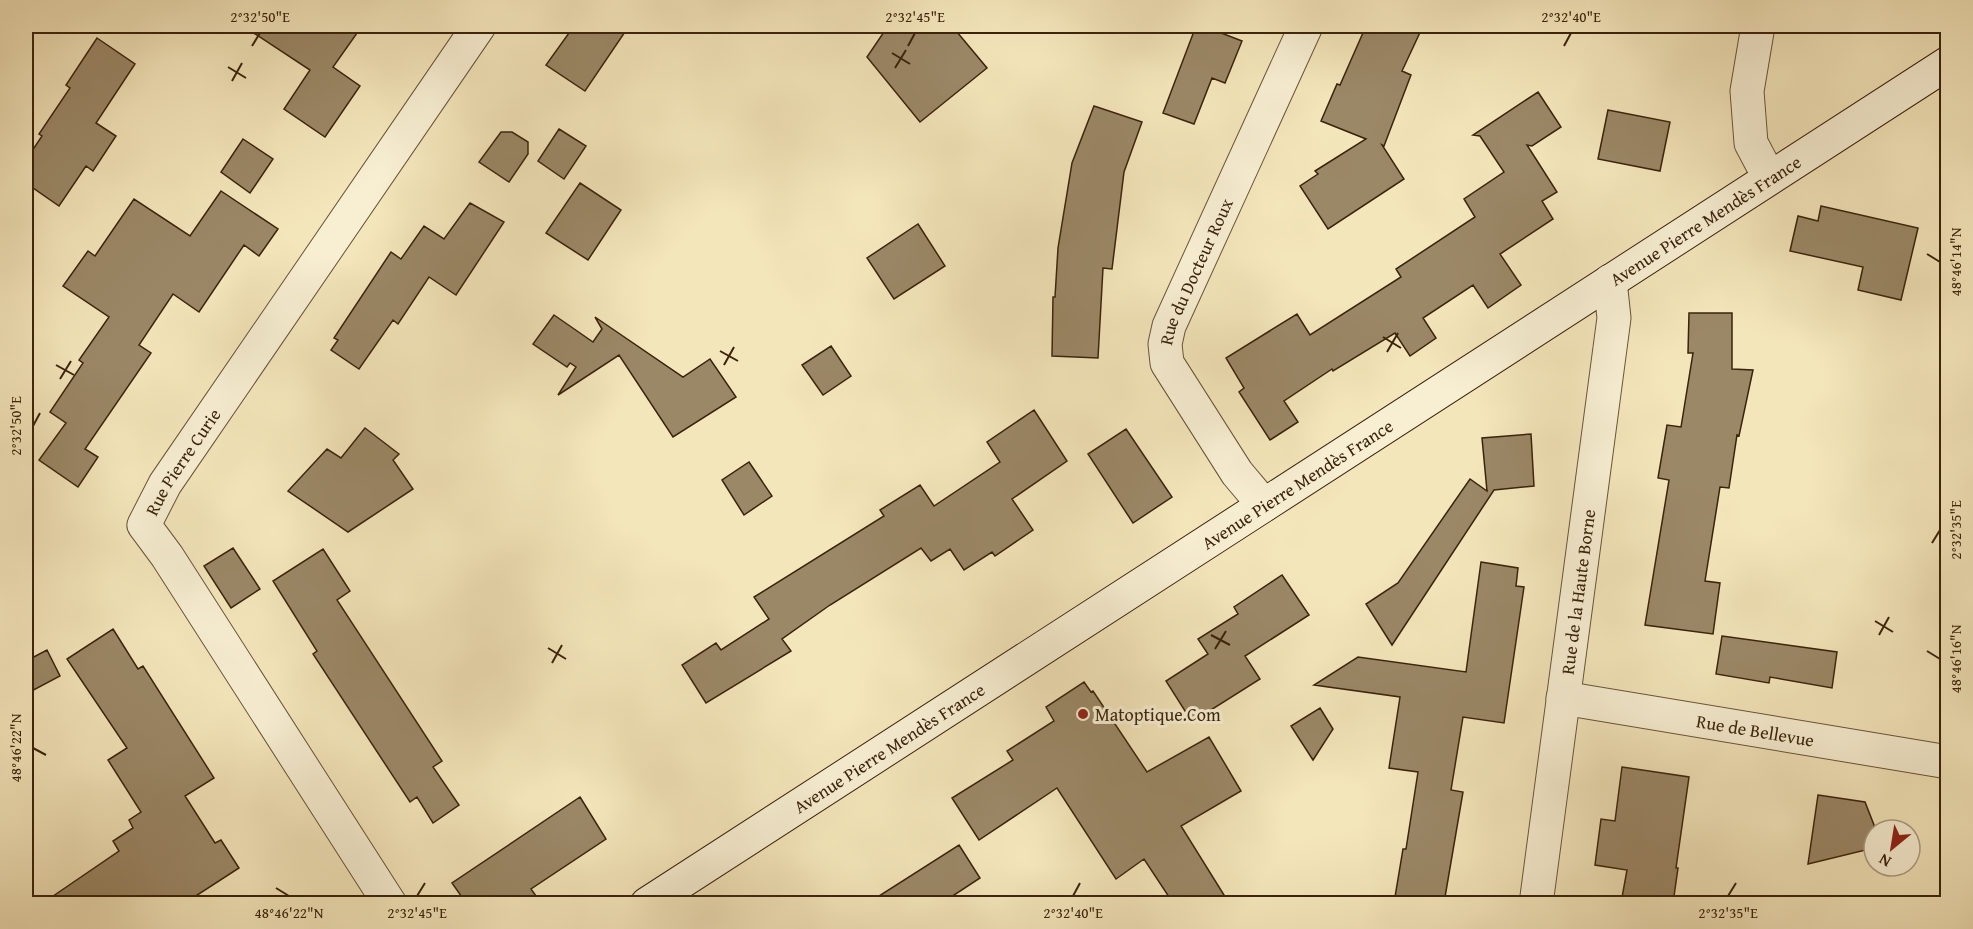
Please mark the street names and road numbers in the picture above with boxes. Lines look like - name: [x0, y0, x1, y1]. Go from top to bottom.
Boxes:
- street label: Avenue Pierre Mendès France: [1604, 148, 1806, 292]
- street label: Rue du Docteur Roux: [1152, 193, 1240, 347]
- street label: Rue Pierre Curie: [138, 402, 227, 520]
- street label: Avenue Pierre Mendès France: [1196, 412, 1398, 556]
- street label: Rue de la Haute Borne: [1553, 507, 1602, 676]
- street label: Avenue Pierre Mendès France: [788, 676, 990, 820]
- street label: Rue de Bellevue: [1694, 707, 1816, 753]

